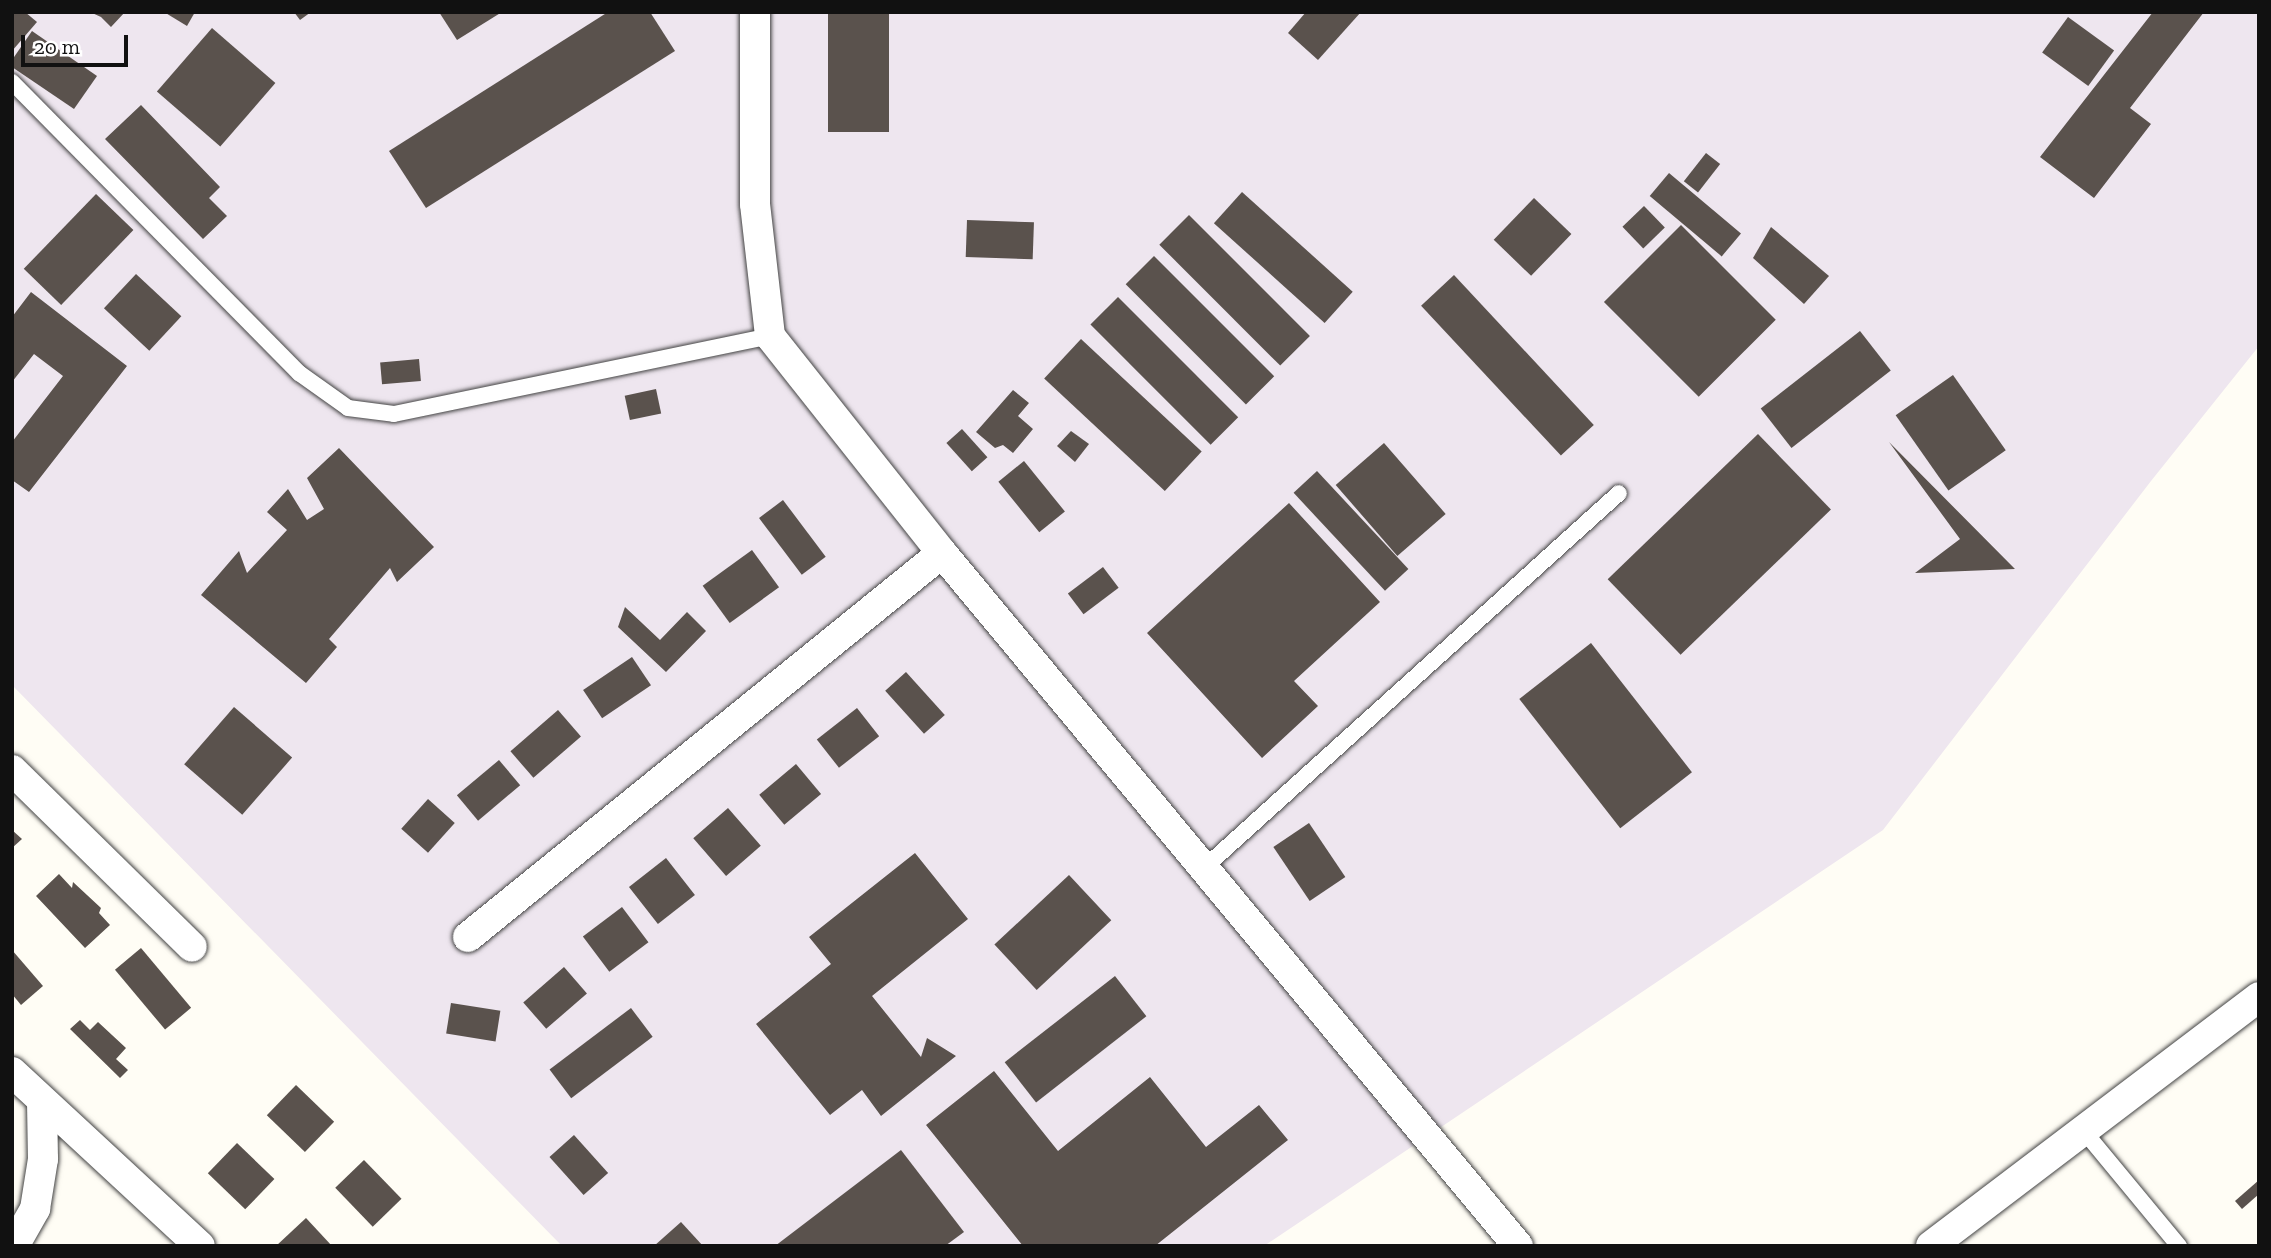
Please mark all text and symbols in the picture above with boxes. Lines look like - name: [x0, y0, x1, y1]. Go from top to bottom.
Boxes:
- scale bar: [24, 21, 131, 65]
- text: 20 m: [34, 34, 80, 59]

